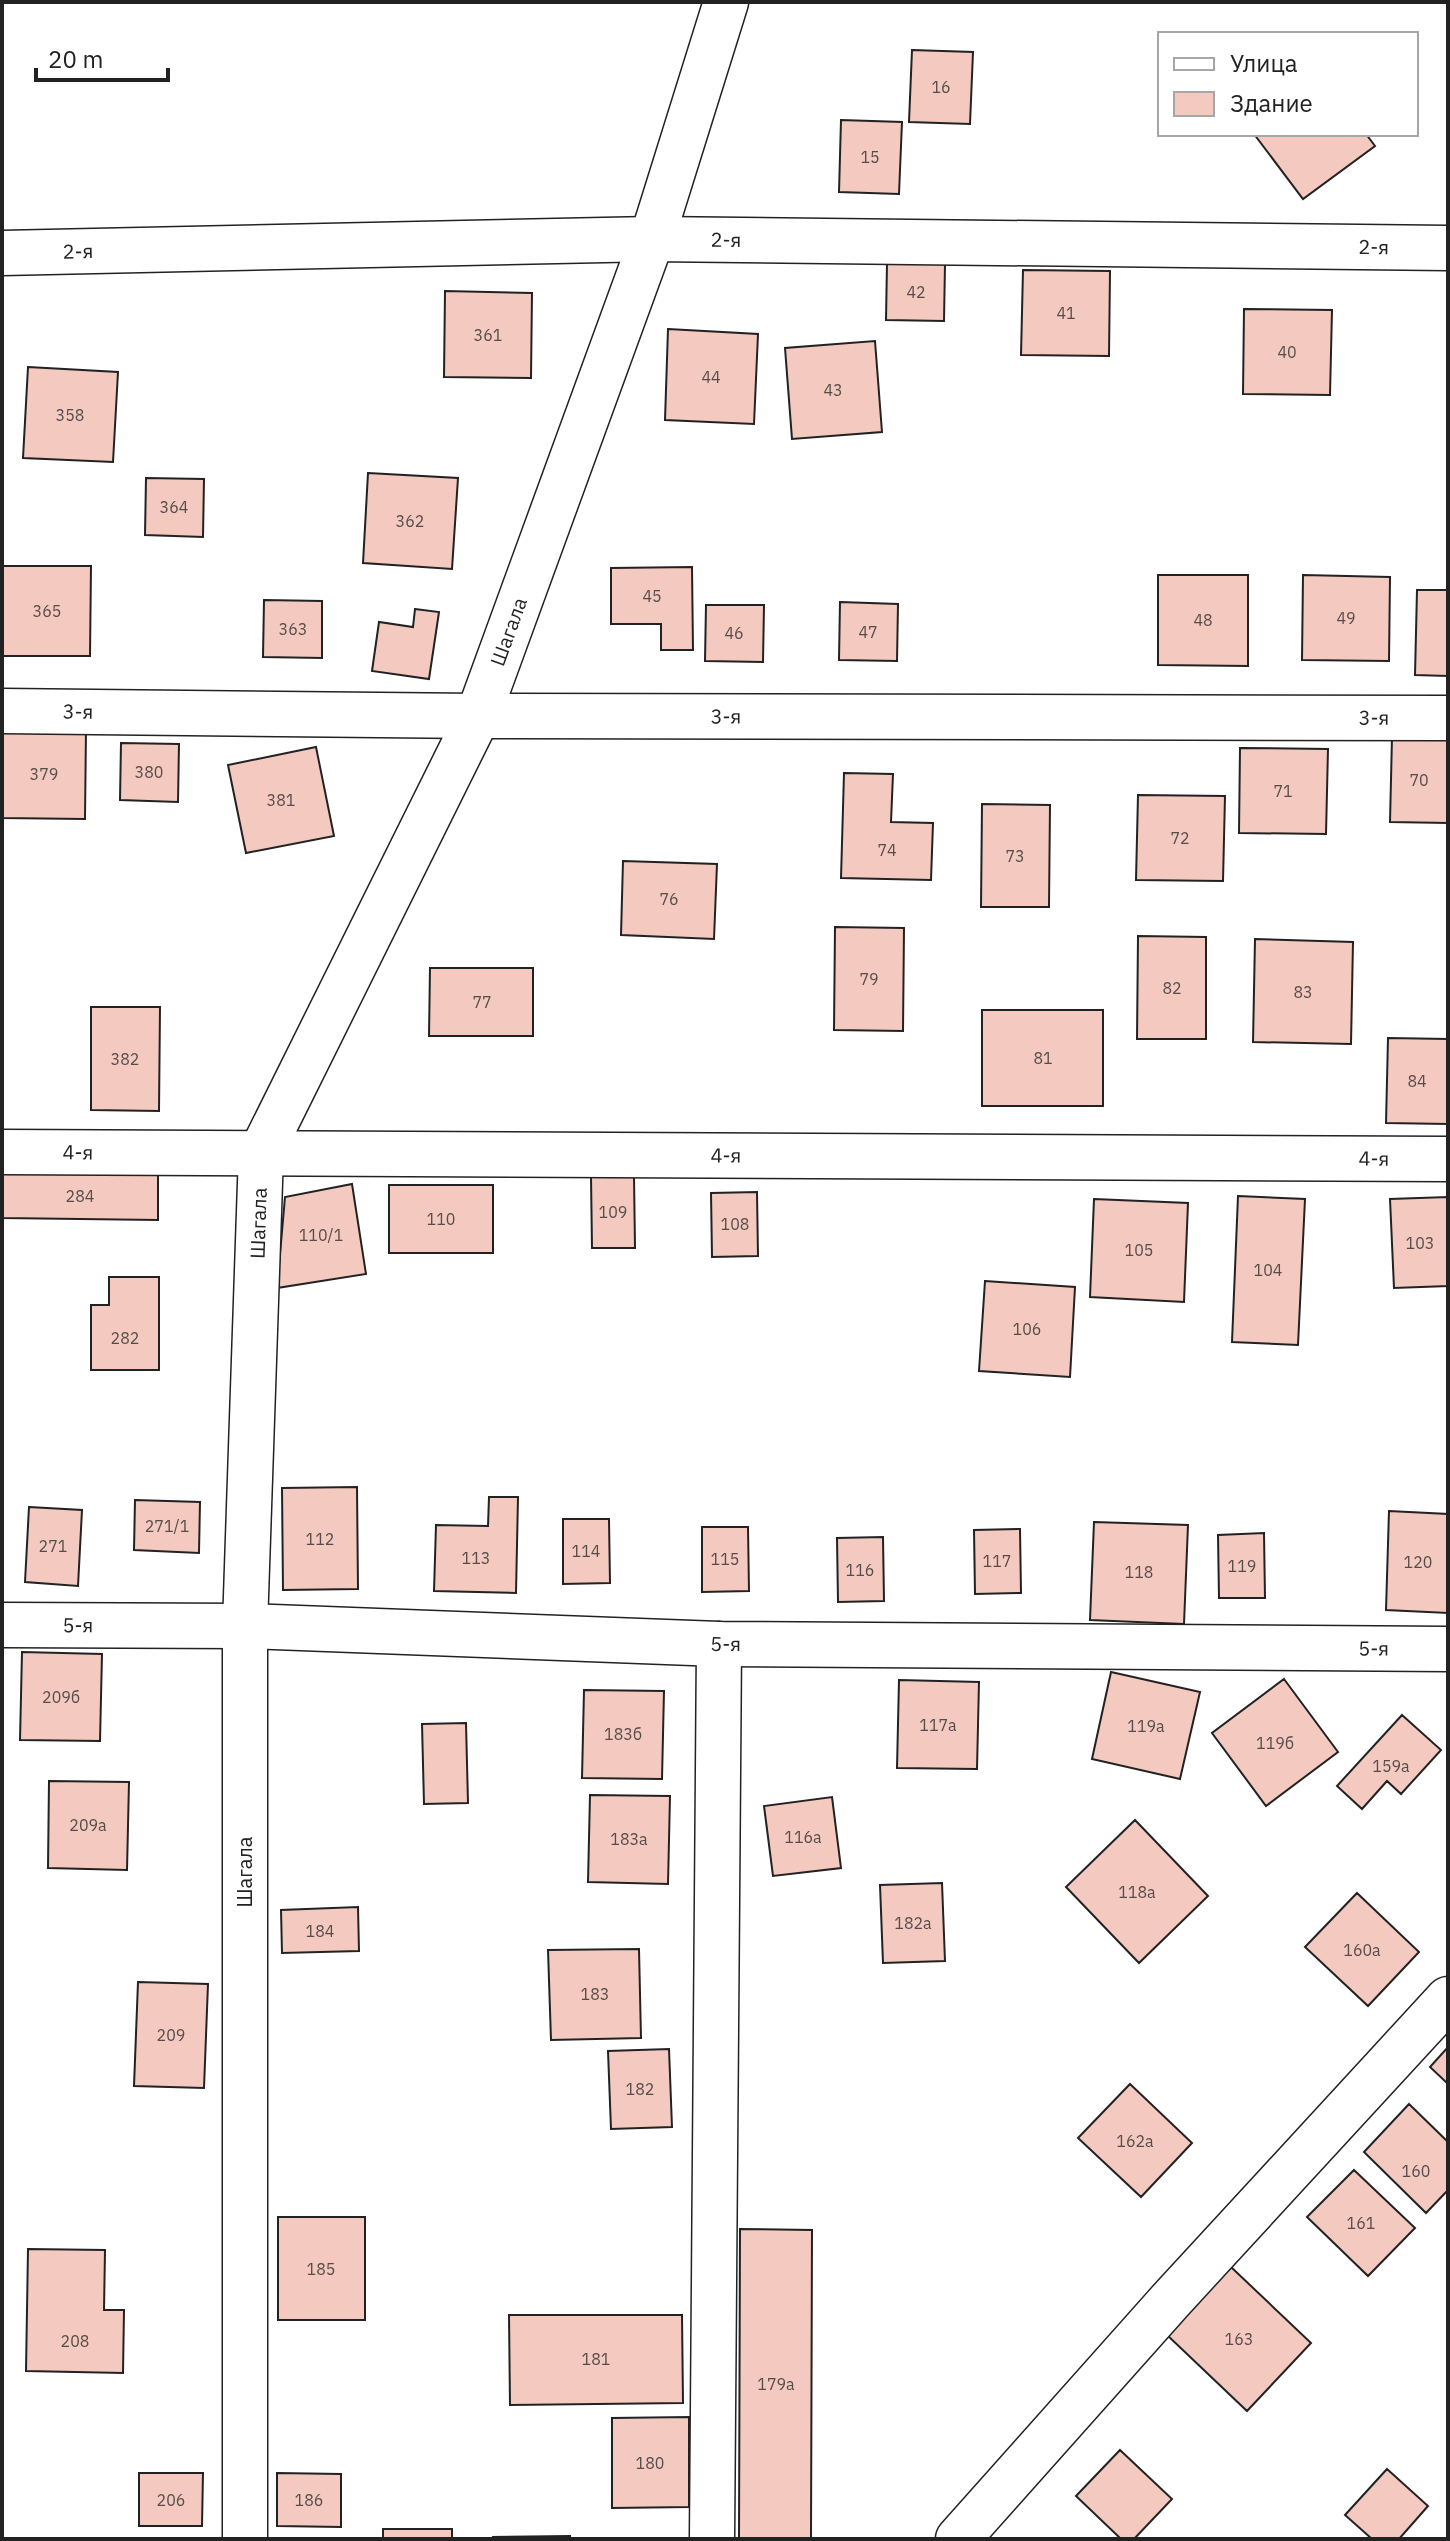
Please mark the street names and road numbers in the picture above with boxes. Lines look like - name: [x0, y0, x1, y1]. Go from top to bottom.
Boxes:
- street label: 2-я: [710, 226, 741, 253]
- street label: 2-я: [1358, 233, 1389, 260]
- street label: 2-я: [62, 237, 94, 265]
- street label: Шагала: [483, 593, 533, 669]
- street label: 3-я: [63, 698, 93, 725]
- street label: 3-я: [711, 702, 741, 730]
- street label: 3-я: [1359, 704, 1389, 731]
- street label: 4-я: [63, 1138, 93, 1165]
- street label: 4-я: [711, 1141, 741, 1169]
- street label: 4-я: [1359, 1145, 1389, 1172]
- street label: Шагала: [243, 1187, 273, 1259]
- street label: 5-я: [63, 1611, 93, 1638]
- street label: 5-я: [710, 1630, 741, 1657]
- street label: 5-я: [1358, 1634, 1389, 1662]
- street label: Шагала: [231, 1836, 258, 1908]

